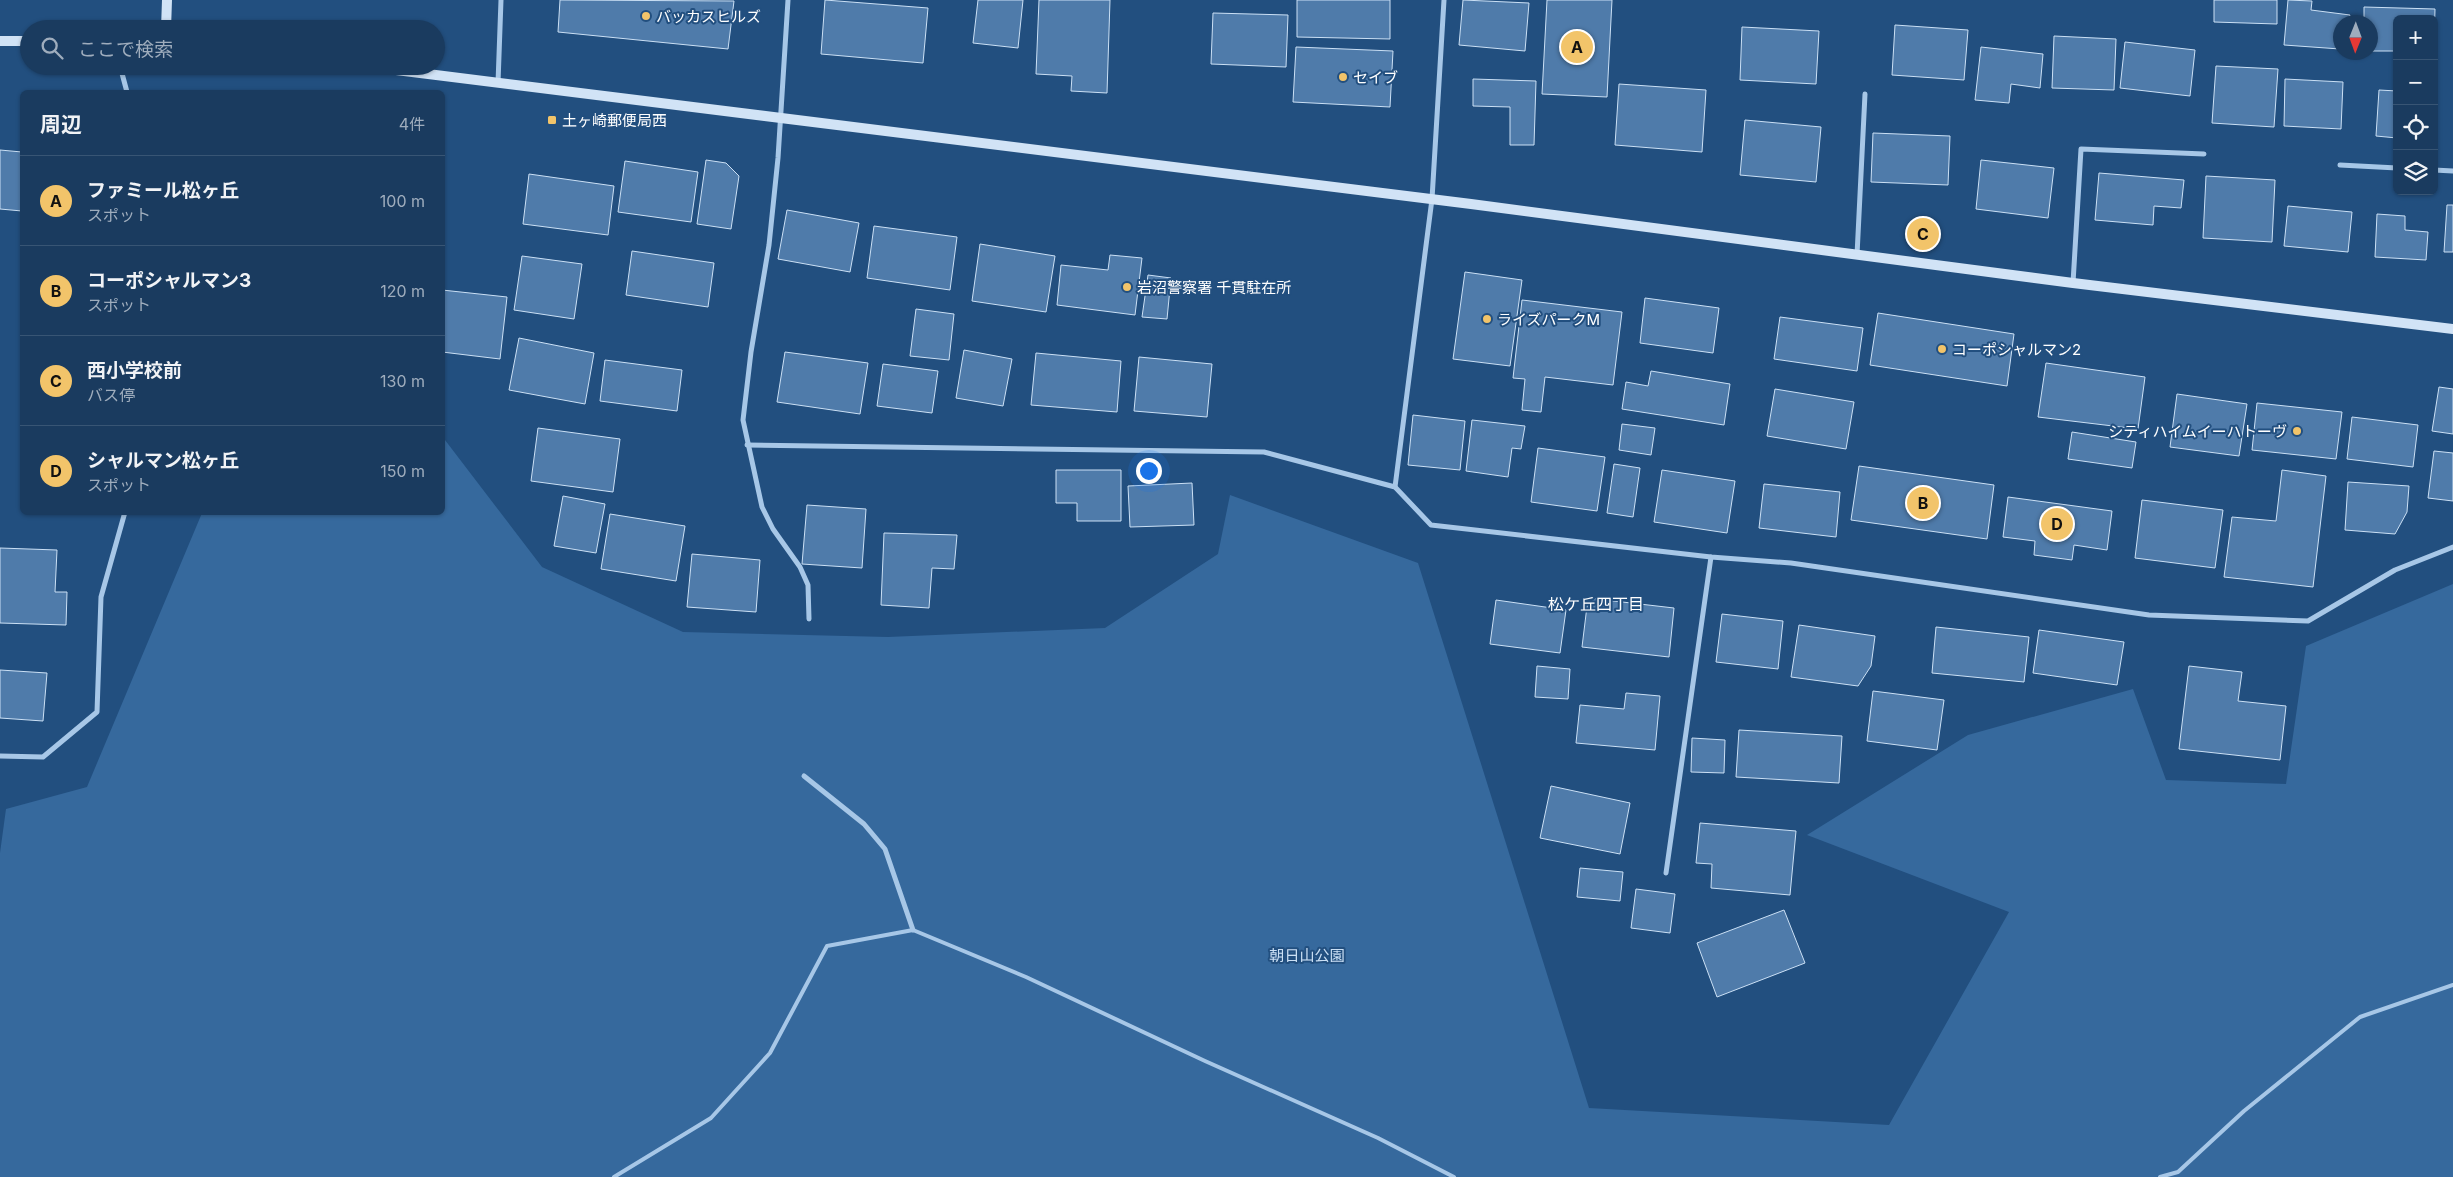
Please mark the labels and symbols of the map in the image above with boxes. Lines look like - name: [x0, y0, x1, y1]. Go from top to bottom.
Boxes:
- place label: バッカスヒルズ: [656, 7, 761, 26]
- marker: バッカスヒルズ: [640, 10, 652, 22]
- north arrow: [2333, 15, 2378, 60]
- pin: A: [1561, 28, 1593, 66]
- place label: セイブ: [1353, 68, 1398, 87]
- marker: セイブ: [1337, 71, 1349, 83]
- place label: 土ヶ崎郵便局西: [562, 111, 667, 130]
- marker: 土ヶ崎郵便局西: [546, 114, 558, 126]
- pin: C: [1907, 215, 1939, 253]
- place label: 岩沼警察署 千貫駐在所: [1137, 278, 1291, 297]
- marker: 岩沼警察署 千貫駐在所: [1121, 281, 1133, 293]
- place label: ライズパークM: [1497, 310, 1600, 329]
- marker: ライズパークM: [1481, 313, 1493, 325]
- place label: コーポシャルマン2: [1952, 340, 2081, 359]
- marker: コーポシャルマン2: [1936, 343, 1948, 355]
- place label: シティハイムイーハトーヴ: [2108, 422, 2287, 441]
- marker: シティハイムイーハトーヴ: [2291, 425, 2303, 437]
- your location: [1136, 458, 1162, 484]
- pin: B: [1907, 484, 1939, 522]
- pin: D: [2041, 505, 2073, 543]
- district label: 松ケ丘四丁目: [1548, 594, 1644, 614]
- park label: 朝日山公園: [1269, 946, 1345, 965]

